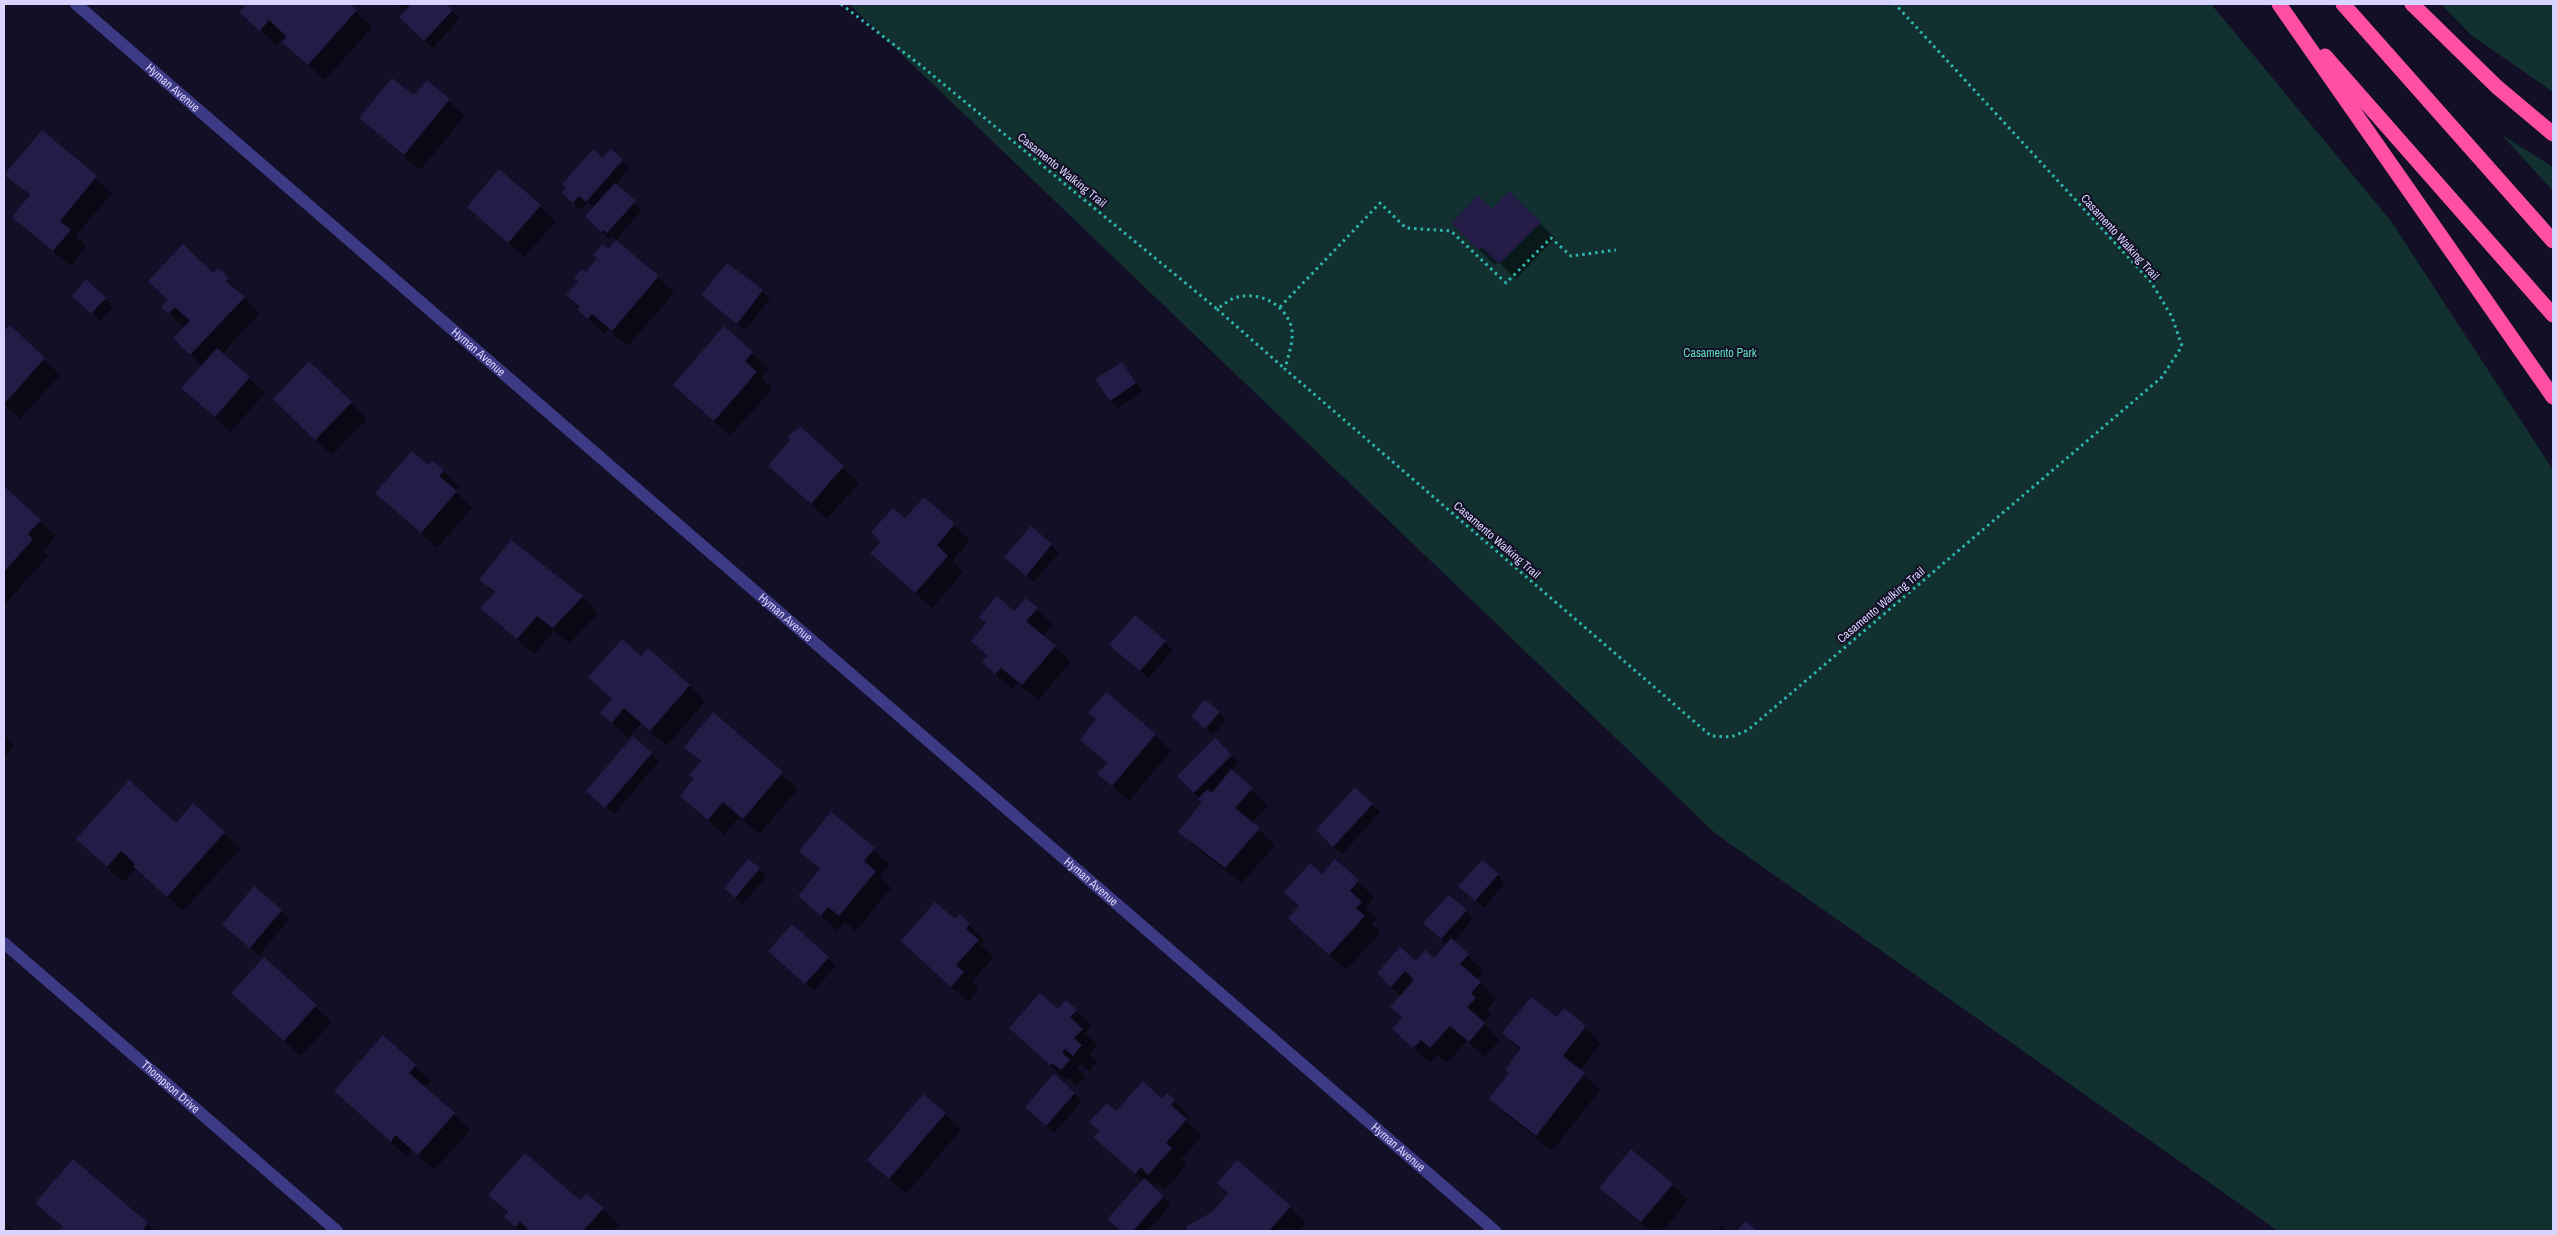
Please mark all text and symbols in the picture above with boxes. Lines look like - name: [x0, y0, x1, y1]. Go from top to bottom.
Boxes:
- street label: Hyman Avenue: [142, 60, 203, 116]
- street label: Casamento Walking Trail: [1014, 129, 1110, 211]
- street label: Casamento Walking Trail: [2077, 191, 2163, 283]
- street label: Hyman Avenue: [448, 324, 509, 380]
- park label: Casamento Park: [1683, 345, 1757, 361]
- street label: Casamento Walking Trail: [1450, 498, 1544, 582]
- street label: Casamento Walking Trail: [1834, 563, 1928, 647]
- street label: Hyman Avenue: [755, 590, 816, 645]
- street label: Hyman Avenue: [1061, 854, 1122, 910]
- street label: Thompson Drive: [138, 1057, 203, 1117]
- street label: Hyman Avenue: [1368, 1119, 1429, 1175]

